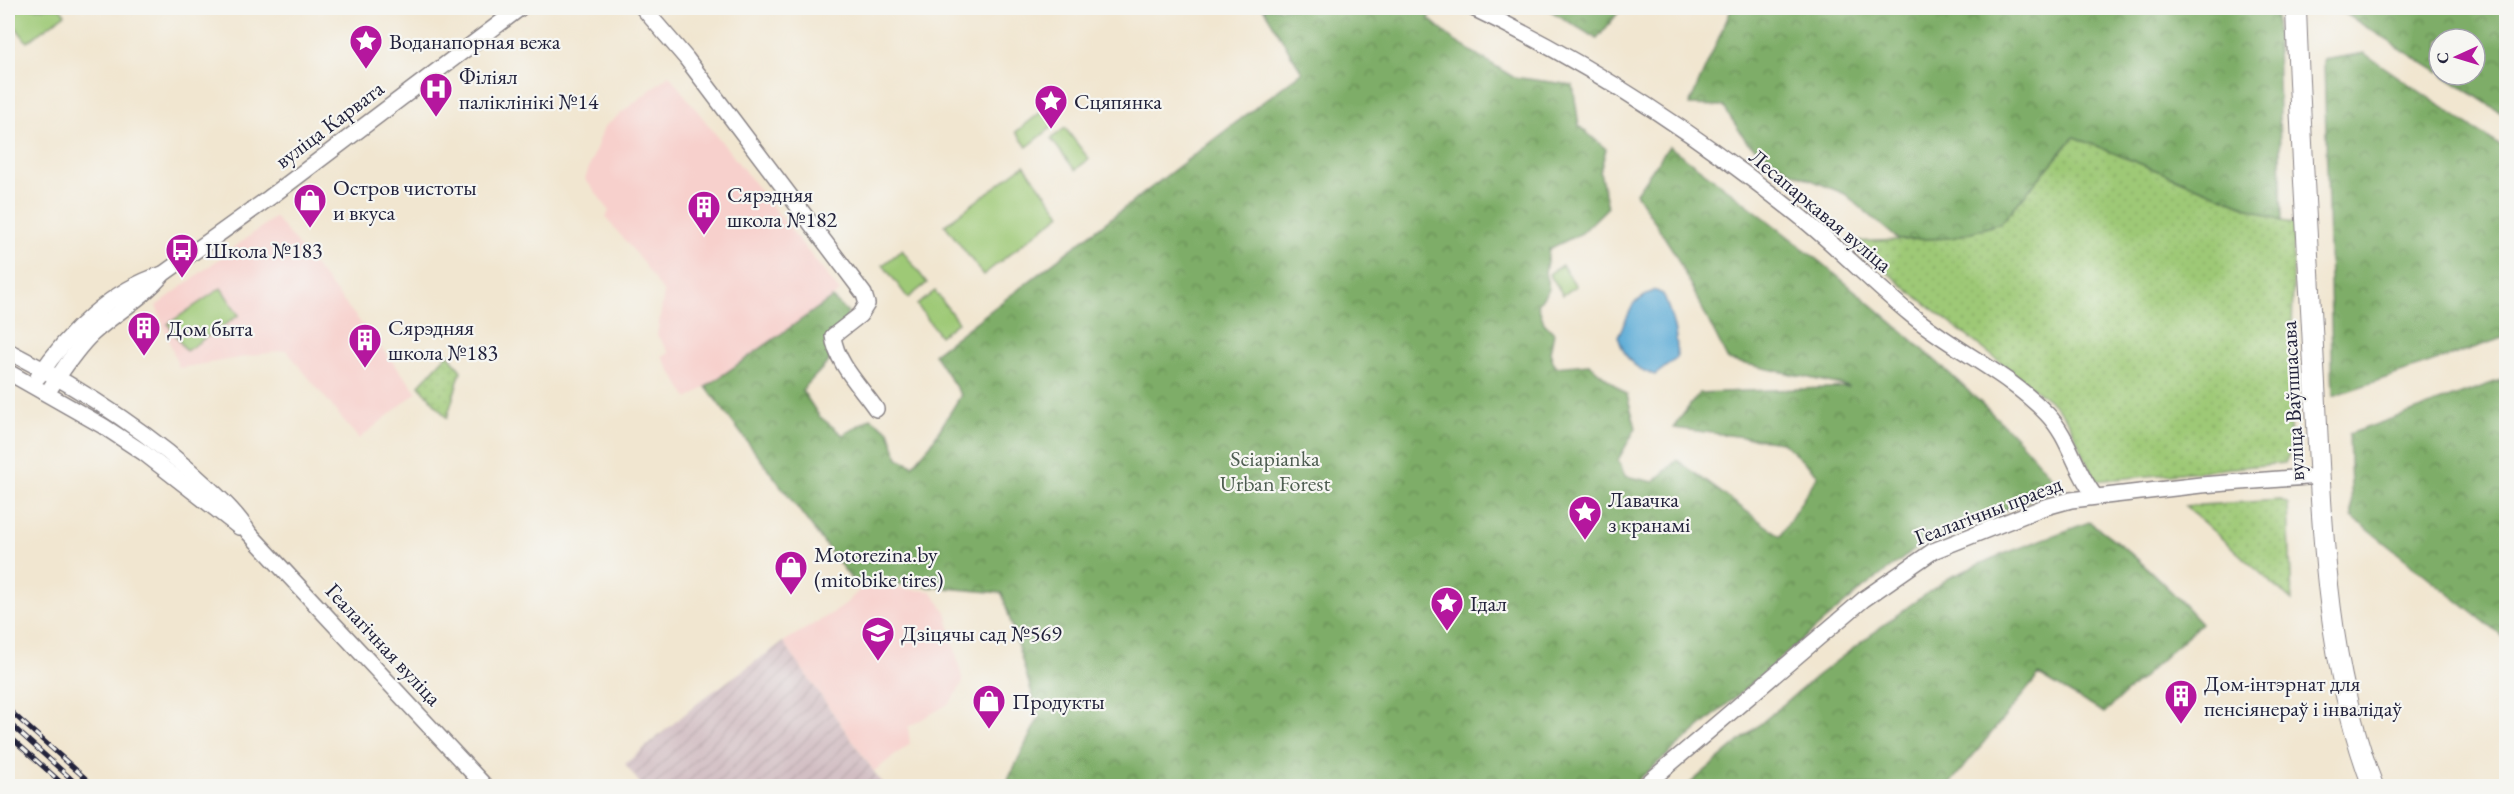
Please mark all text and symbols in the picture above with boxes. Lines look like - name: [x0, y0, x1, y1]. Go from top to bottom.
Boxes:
- place icon: Воданапорная вежа: [348, 23, 384, 70]
- place label: Воданапорная вежа: [389, 27, 561, 56]
- north arrow: [2427, 27, 2487, 87]
- text: С: [2432, 52, 2453, 64]
- place label: Філіял паліклінікі №14: [459, 62, 599, 116]
- hospital icon: Філіял паліклінікі №14: [418, 71, 454, 118]
- street label: вуліца Карвата: [269, 74, 390, 175]
- place icon: Сцяпянка: [1033, 83, 1069, 130]
- place label: Сцяпянка: [1074, 87, 1162, 116]
- street label: Лесапаркавая вуліца: [1743, 142, 1898, 279]
- place label: Остров чистоты и вкуса: [333, 173, 477, 227]
- place label: Сярэдняя школа №182: [727, 180, 838, 234]
- shop icon: Остров чистоты и вкуса: [292, 182, 328, 229]
- building icon: Сярэдняя школа №182: [686, 189, 722, 236]
- bus stop icon: Школа №183: [164, 232, 200, 279]
- place label: Школа №183: [205, 236, 323, 265]
- building icon: Дом быта: [126, 310, 162, 357]
- place label: Сярэдняя школа №183: [388, 313, 498, 367]
- place label: Дом быта: [167, 314, 253, 343]
- street label: вуліца Ваўпшасава: [2274, 320, 2311, 482]
- building icon: Сярэдняя школа №183: [347, 322, 383, 369]
- park label: Sciapianka Urban Forest: [1220, 444, 1330, 498]
- street label: Геалагічны праезд: [1910, 469, 2066, 552]
- place label: Лавачка з кранамі: [1608, 485, 1690, 539]
- place icon: Лавачка з кранамі: [1567, 494, 1603, 541]
- place label: Motorezina.by (mitobike tires): [814, 540, 944, 594]
- shop icon: Motorezina.by (mitobike tires): [773, 549, 809, 596]
- street label: Геалагічная вуліца: [319, 577, 448, 712]
- place icon: Ідал: [1429, 585, 1465, 632]
- place label: Ідал: [1470, 589, 1507, 618]
- school or university icon: Дзіцячы сад №569: [860, 615, 896, 662]
- place label: Дзіцячы сад №569: [901, 619, 1062, 648]
- place label: Дом-інтэрнат для пенсіянераў і інвалідаў: [2204, 669, 2402, 723]
- building icon: Дом-інтэрнат для пенсіянераў і інвалідаў: [2163, 678, 2199, 725]
- shop icon: Продукты: [971, 683, 1007, 730]
- place label: Продукты: [1012, 687, 1105, 716]

